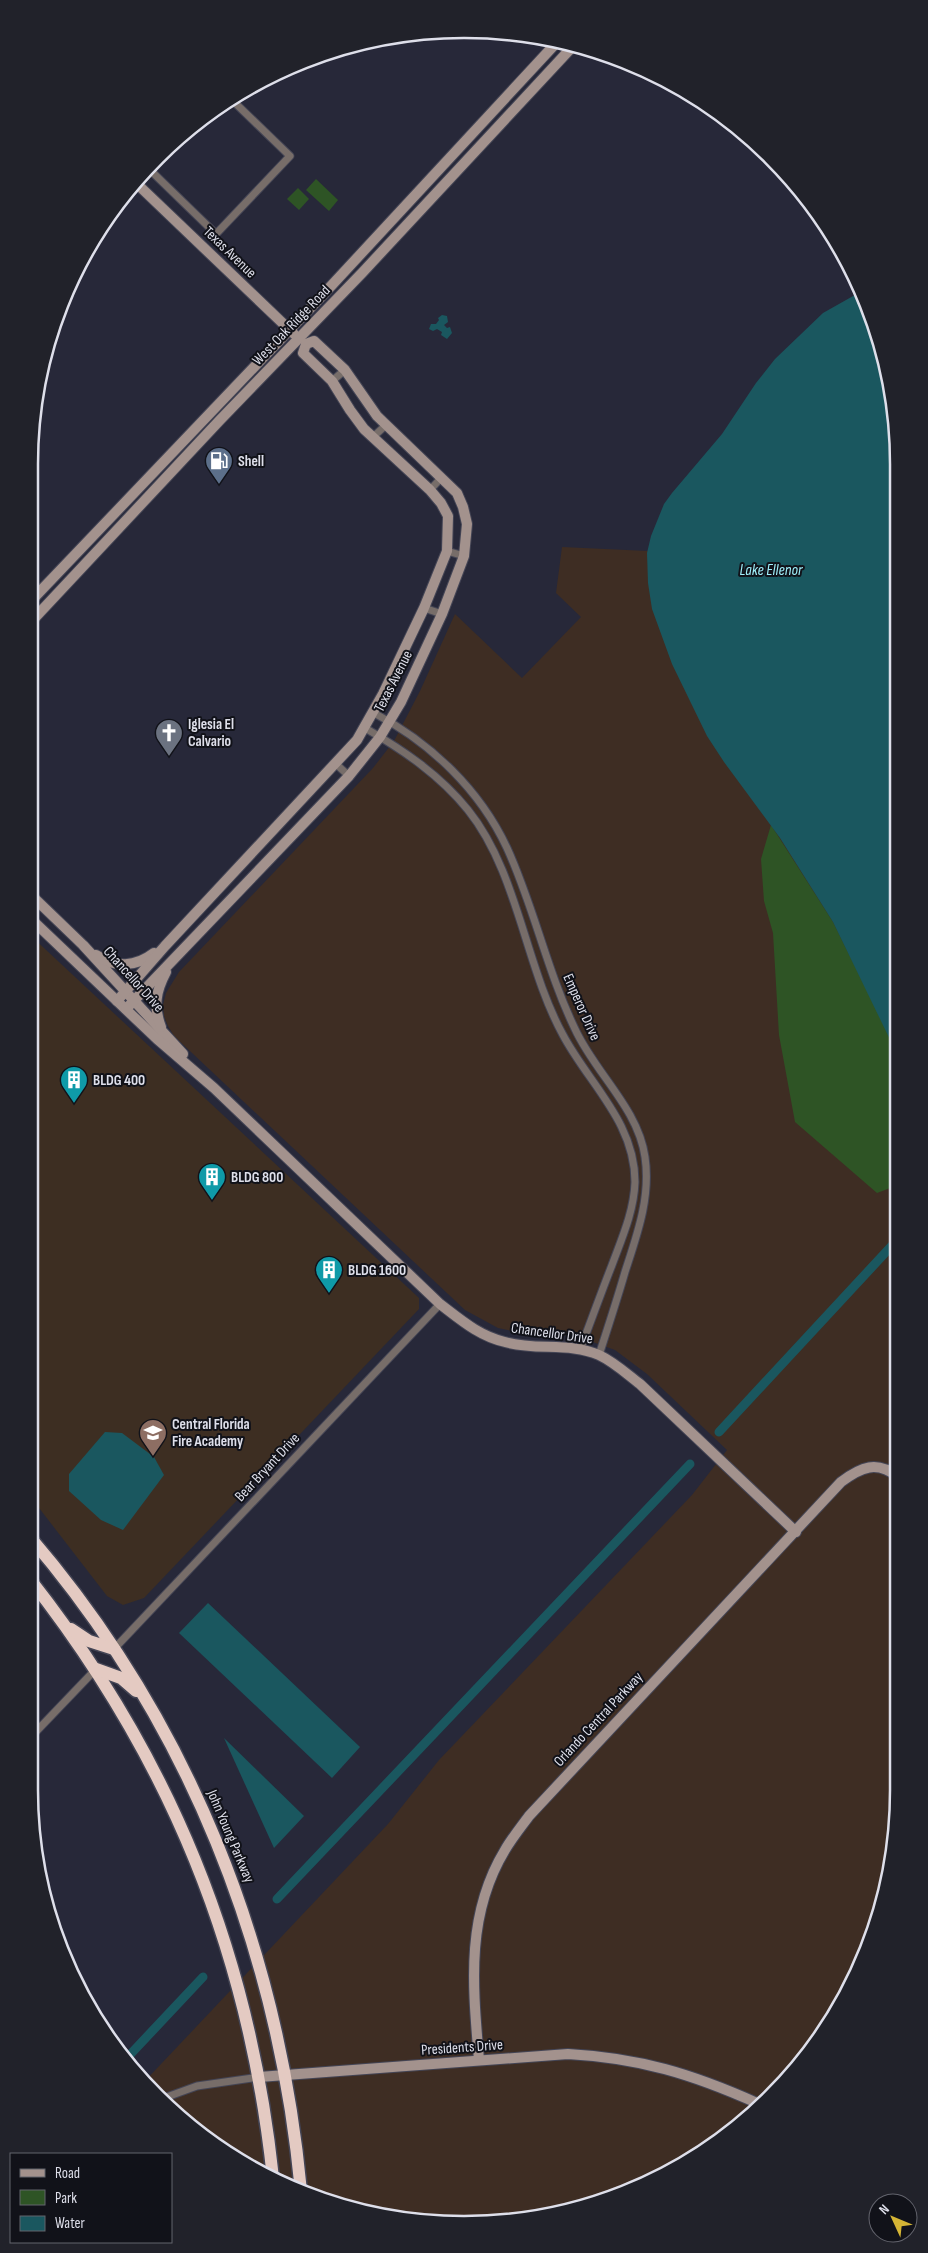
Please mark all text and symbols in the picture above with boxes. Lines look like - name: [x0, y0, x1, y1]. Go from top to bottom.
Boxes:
- street label: Texas Avenue: [199, 222, 260, 282]
- street label: West Oak Ridge Road: [248, 281, 334, 369]
- fuel station icon: Shell: [204, 446, 234, 485]
- place label: Shell: [238, 452, 264, 471]
- water label: Lake Ellenor: [740, 561, 803, 580]
- street label: Texas Avenue: [370, 647, 417, 715]
- place label: Iglesia El Calvario: [188, 715, 234, 751]
- church icon: Iglesia El Calvario: [154, 718, 184, 757]
- street label: Chancellor Drive: [99, 942, 168, 1016]
- street label: Emperor Drive: [558, 971, 605, 1044]
- building icon: BLDG 400: [59, 1065, 89, 1104]
- place label: BLDG 400: [93, 1071, 145, 1090]
- building icon: BLDG 800: [197, 1162, 227, 1201]
- place label: BLDG 800: [231, 1168, 283, 1187]
- building icon: BLDG 1600: [314, 1255, 344, 1294]
- place label: BLDG 1600: [348, 1261, 406, 1280]
- street label: Chancellor Drive: [510, 1318, 594, 1349]
- place label: Central Florida Fire Academy: [172, 1415, 250, 1451]
- school or university icon: Central Florida Fire Academy: [138, 1418, 168, 1457]
- street label: Bear Bryant Drive: [231, 1429, 304, 1506]
- street label: Orlando Central Parkway: [550, 1668, 647, 1771]
- street label: John Young Parkway: [202, 1786, 259, 1886]
- street label: Presidents Drive: [421, 2035, 504, 2060]
- legend: [10, 2153, 172, 2243]
- text: Road: [55, 2164, 80, 2183]
- text: Park: [55, 2189, 77, 2208]
- north arrow: [868, 2193, 918, 2243]
- text: N: [875, 2201, 893, 2218]
- text: Water: [55, 2214, 86, 2233]

